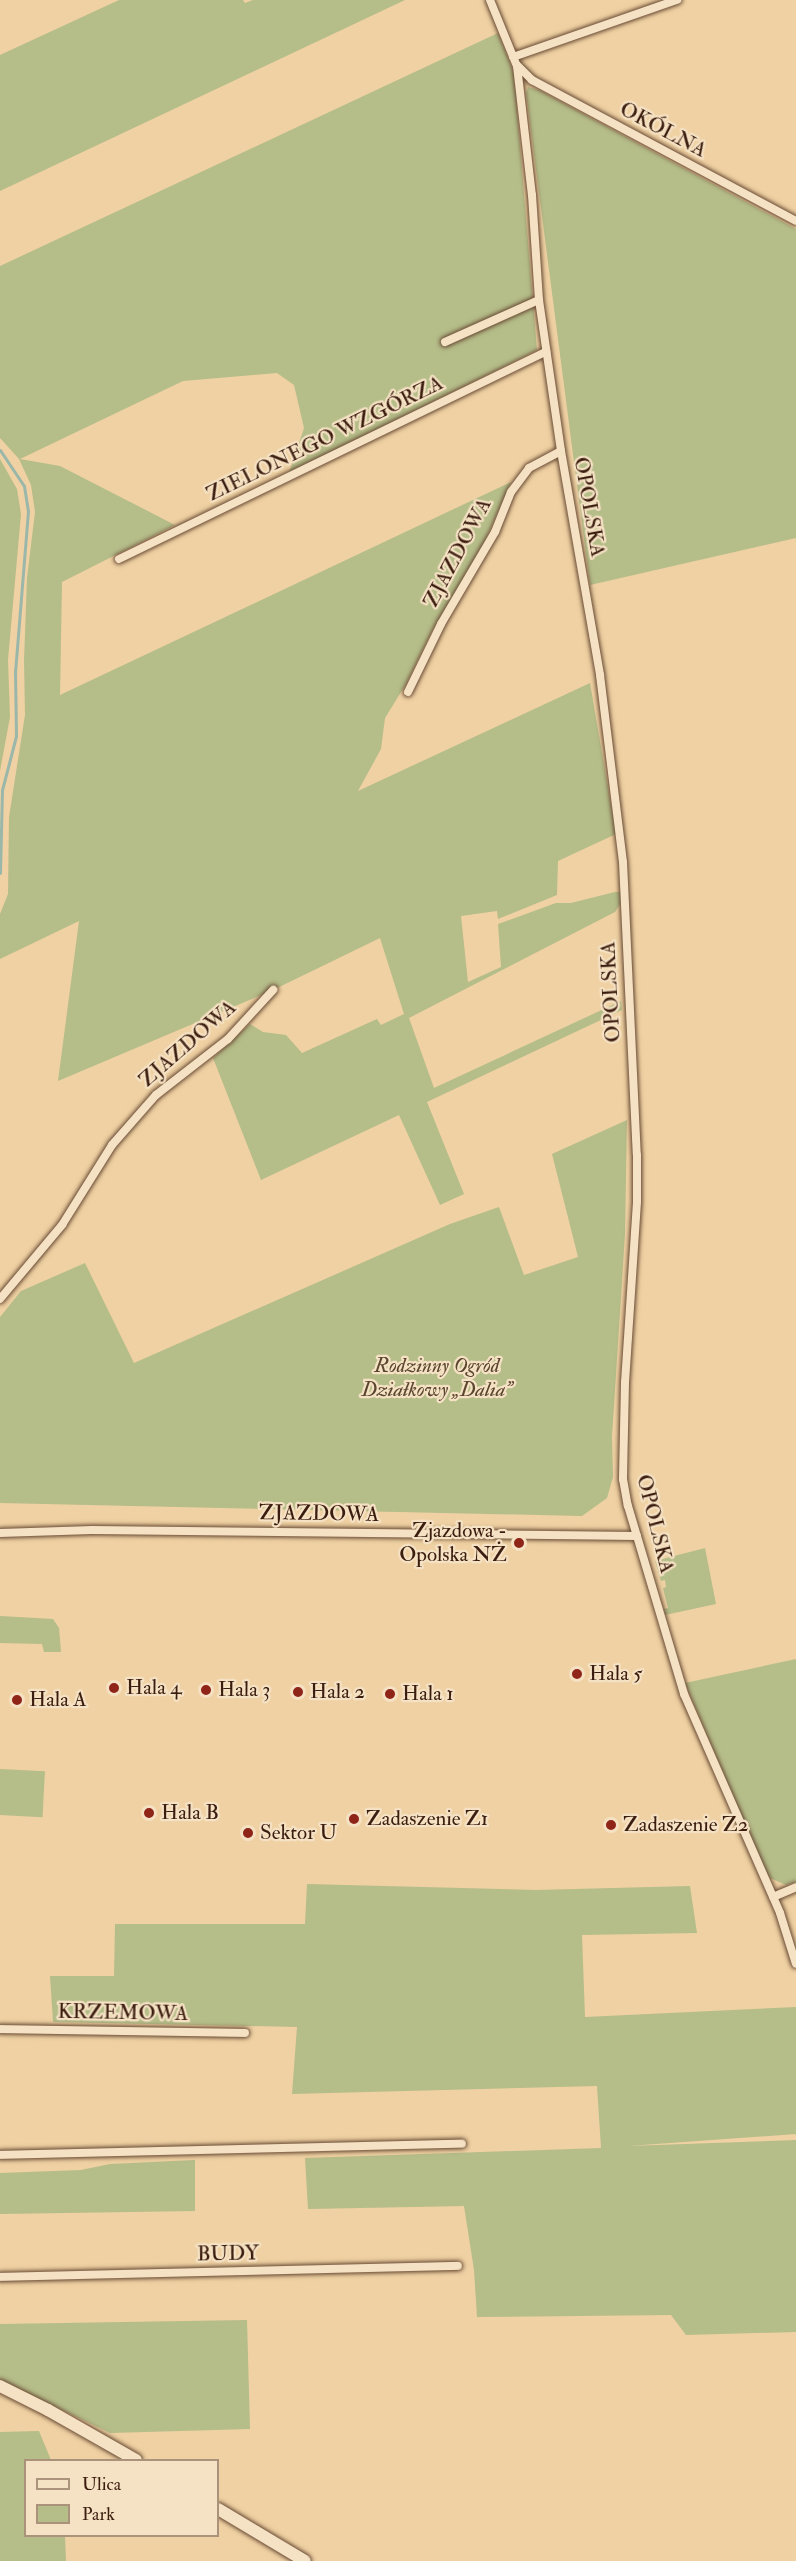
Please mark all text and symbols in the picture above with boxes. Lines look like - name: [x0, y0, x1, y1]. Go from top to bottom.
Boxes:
- street label: OKÓLNA: [615, 97, 711, 163]
- street label: ZIELONEGO WZGÓRZA: [203, 371, 447, 507]
- street label: OPOLSKA: [568, 455, 610, 559]
- street label: ZJAZDOWA: [419, 494, 497, 612]
- street label: OPOLSKA: [596, 941, 626, 1043]
- street label: ZJAZDOWA: [134, 995, 242, 1093]
- park label: Rodzinny Ogród Działkowy „Dalia”: [362, 1353, 512, 1403]
- street label: OPOLSKA: [631, 1472, 679, 1576]
- street label: ZJAZDOWA: [259, 1500, 379, 1528]
- place label: Zjazdowa - Opolska NŻ: [399, 1518, 507, 1568]
- marker: Zjazdowa - Opolska NŻ: [512, 1536, 526, 1550]
- place label: Hala 5: [589, 1661, 643, 1687]
- marker: Hala 5: [570, 1667, 584, 1681]
- place label: Hala 4: [126, 1675, 182, 1701]
- place label: Hala 3: [218, 1677, 270, 1703]
- place label: Hala 2: [310, 1679, 365, 1705]
- marker: Hala 4: [107, 1681, 121, 1695]
- place label: Hala 1: [402, 1681, 454, 1707]
- marker: Hala 3: [199, 1683, 213, 1697]
- marker: Hala 2: [291, 1685, 305, 1699]
- place label: Hala A: [29, 1687, 87, 1713]
- marker: Hala 1: [383, 1687, 397, 1701]
- marker: Hala A: [10, 1693, 24, 1707]
- place label: Hala B: [161, 1800, 219, 1826]
- marker: Hala B: [142, 1806, 156, 1820]
- place label: Zadaszenie Z1: [366, 1806, 488, 1832]
- marker: Zadaszenie Z1: [347, 1812, 361, 1826]
- place label: Zadaszenie Z2: [623, 1812, 748, 1838]
- marker: Zadaszenie Z2: [604, 1818, 618, 1832]
- place label: Sektor U: [260, 1820, 337, 1846]
- marker: Sektor U: [241, 1826, 255, 1840]
- street label: KRZEMOWA: [57, 1999, 189, 2027]
- street label: BUDY: [197, 2241, 259, 2267]
- legend: [24, 2459, 219, 2537]
- text: Ulica: [82, 2473, 121, 2496]
- text: Park: [82, 2503, 115, 2526]

